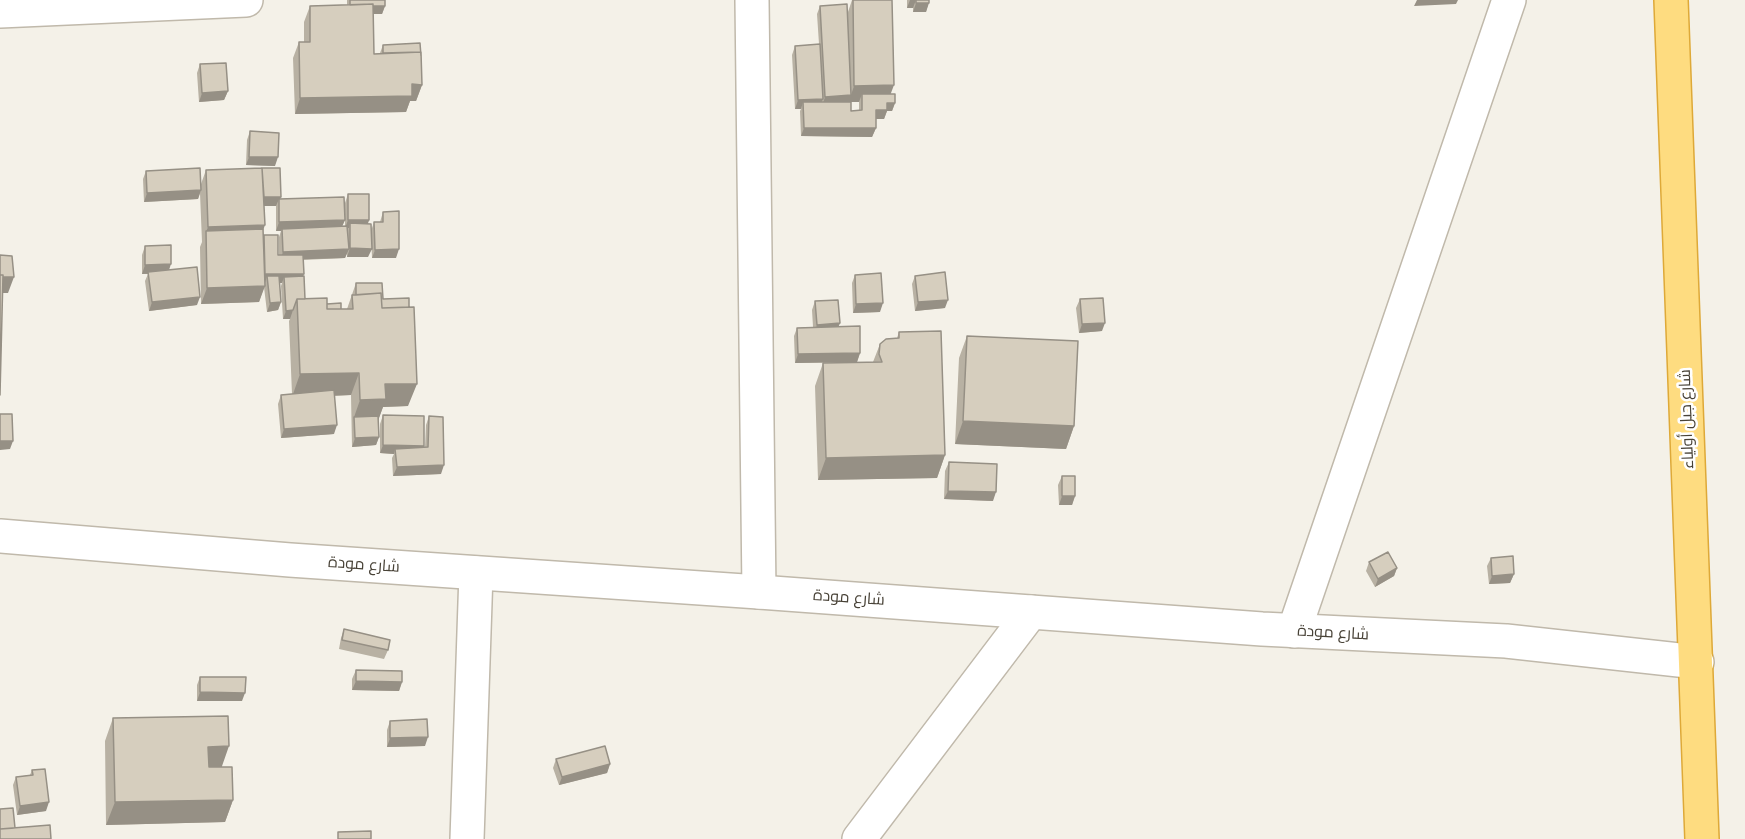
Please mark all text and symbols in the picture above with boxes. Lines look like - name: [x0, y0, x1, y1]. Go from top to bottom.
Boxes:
- street label: شارع جبل أولياء: [1676, 369, 1698, 469]
- street label: شارع مودة: [328, 553, 400, 577]
- street label: شارع مودة: [813, 586, 885, 610]
- street label: شارع مودة: [1297, 622, 1369, 644]

